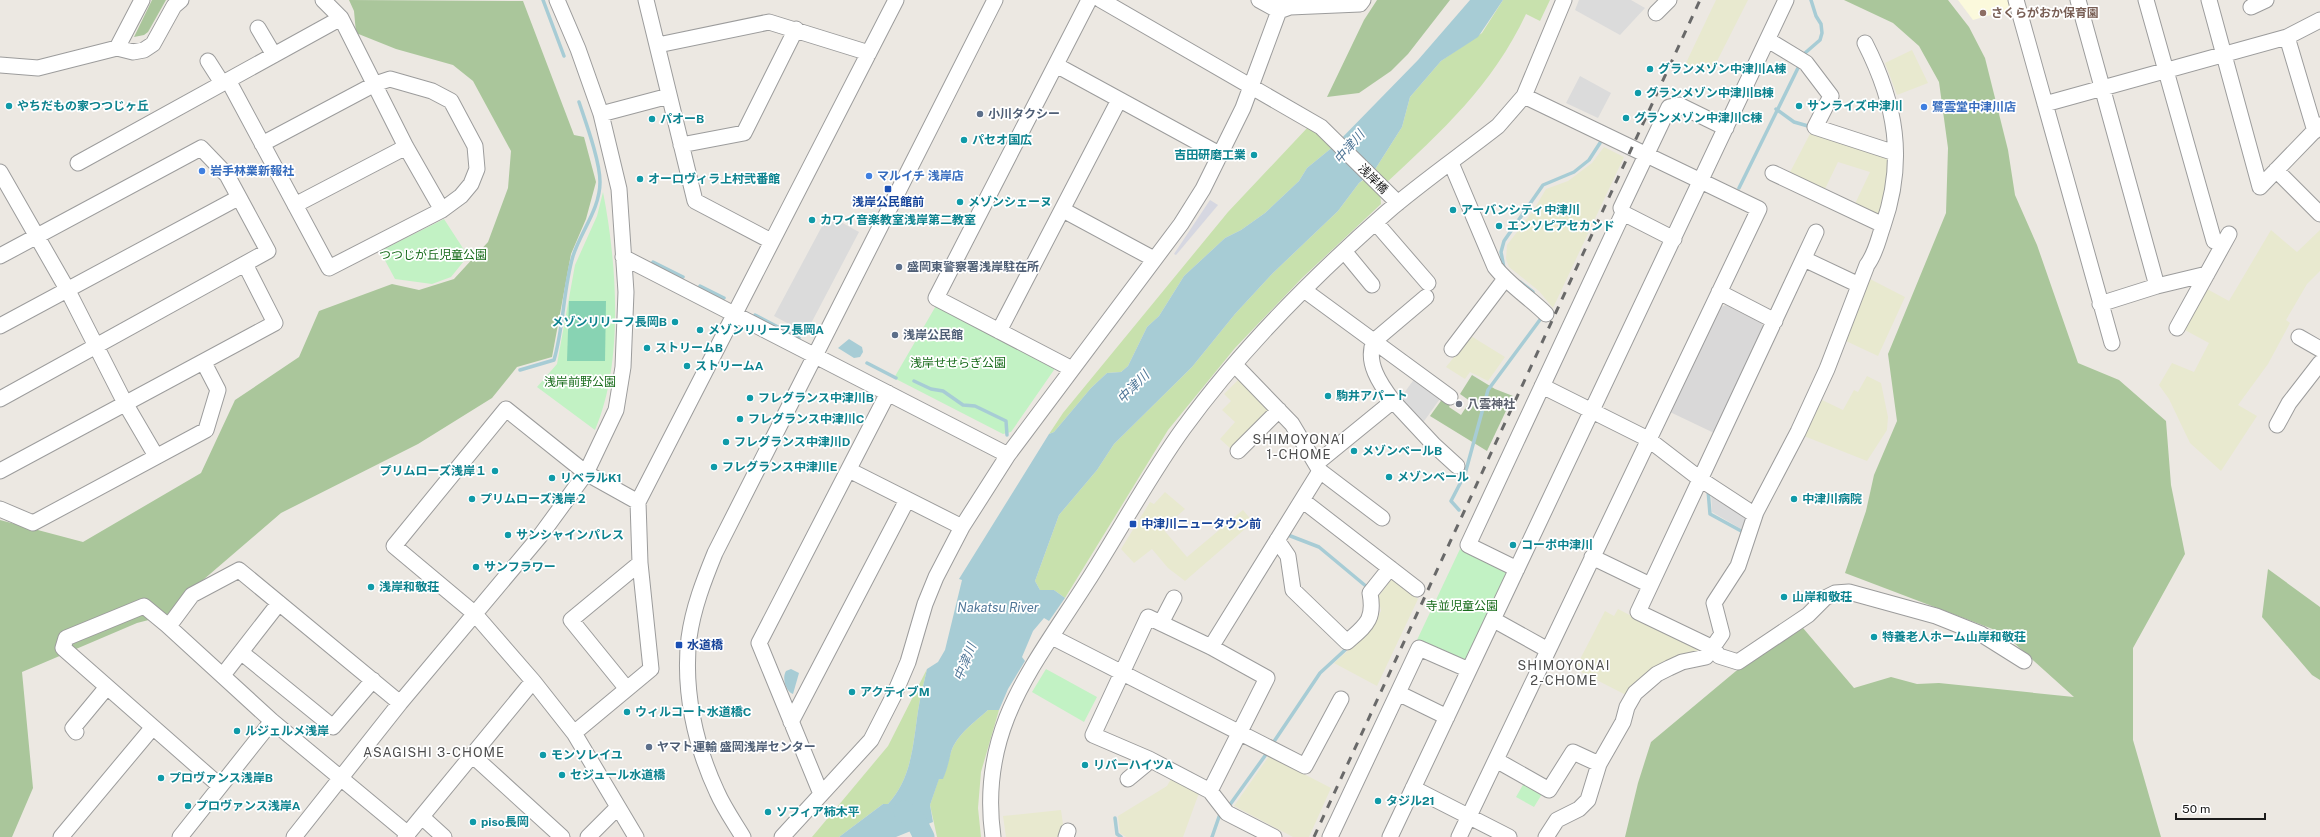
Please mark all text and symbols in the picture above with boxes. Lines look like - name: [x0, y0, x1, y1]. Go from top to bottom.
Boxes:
- place label: さくらがおか保育園: [1991, 6, 2099, 20]
- marker: さくらがおか保育園: [1978, 8, 1988, 18]
- place label: グランメゾン中津川A棟: [1658, 62, 1786, 76]
- marker: グランメゾン中津川A棟: [1645, 64, 1655, 74]
- place label: グランメゾン中津川B棟: [1646, 86, 1774, 100]
- marker: グランメゾン中津川B棟: [1633, 88, 1643, 98]
- place label: やちだもの家つつじヶ丘: [17, 99, 149, 113]
- place label: サンライズ中津川: [1807, 99, 1903, 113]
- place label: 鷺雲堂中津川店: [1932, 100, 2016, 114]
- marker: やちだもの家つつじヶ丘: [4, 101, 14, 111]
- marker: サンライズ中津川: [1794, 101, 1804, 111]
- marker: 鷺雲堂中津川店: [1919, 102, 1929, 112]
- place label: 小川タクシー: [988, 107, 1060, 121]
- marker: 小川タクシー: [975, 109, 985, 119]
- place label: グランメゾン中津川C棟: [1634, 111, 1762, 125]
- place label: パオーB: [660, 112, 704, 126]
- marker: グランメゾン中津川C棟: [1621, 113, 1631, 123]
- marker: パオーB: [647, 114, 657, 124]
- water label: 中津川: [1331, 126, 1369, 167]
- place label: パセオ国広: [972, 133, 1032, 147]
- marker: パセオ国広: [959, 135, 969, 145]
- place label: 吉田研磨工業: [1174, 148, 1246, 162]
- marker: 吉田研磨工業: [1249, 150, 1259, 160]
- street label: 浅岸橋: [1355, 161, 1391, 197]
- place label: 岩手林業新報社: [210, 164, 294, 178]
- marker: 岩手林業新報社: [197, 166, 207, 176]
- place label: マルイチ 浅岸店: [877, 169, 964, 183]
- marker: マルイチ 浅岸店: [864, 171, 874, 181]
- place label: オーロヴィラ上村弐番館: [648, 172, 780, 186]
- marker: オーロヴィラ上村弐番館: [635, 174, 645, 184]
- marker: 浅岸公民館前: [883, 184, 893, 194]
- place label: 浅岸公民館前: [852, 195, 924, 209]
- place label: メゾンシェーヌ: [968, 195, 1052, 209]
- marker: メゾンシェーヌ: [955, 197, 965, 207]
- place label: アーバンシティ中津川: [1461, 203, 1580, 217]
- marker: アーバンシティ中津川: [1448, 205, 1458, 215]
- place label: カワイ音楽教室浅岸第二教室: [820, 213, 976, 227]
- marker: カワイ音楽教室浅岸第二教室: [807, 215, 817, 225]
- place label: エンソピアセカンド: [1507, 219, 1615, 233]
- marker: エンソピアセカンド: [1494, 221, 1504, 231]
- park label: つつじが丘児童公園: [379, 248, 487, 262]
- place label: 盛岡東警察署浅岸駐在所: [907, 260, 1039, 274]
- marker: 盛岡東警察署浅岸駐在所: [894, 262, 904, 272]
- place label: メゾンリリーフ長岡B: [552, 315, 667, 329]
- marker: メゾンリリーフ長岡B: [670, 317, 680, 327]
- place label: メゾンリリーフ長岡A: [708, 323, 824, 337]
- marker: メゾンリリーフ長岡A: [695, 325, 705, 335]
- place label: 浅岸公民館: [903, 328, 963, 342]
- marker: 浅岸公民館: [890, 330, 900, 340]
- place label: ストリームB: [655, 341, 723, 355]
- marker: ストリームB: [642, 343, 652, 353]
- park label: 浅岸せせらぎ公園: [910, 356, 1006, 370]
- place label: ストリームA: [695, 359, 764, 373]
- marker: ストリームA: [682, 361, 692, 371]
- water label: 中津川: [1114, 366, 1154, 406]
- park label: 浅岸前野公園: [544, 375, 616, 389]
- place label: 駒井アパート: [1336, 389, 1408, 403]
- place label: フレグランス中津川B: [758, 391, 874, 405]
- marker: 駒井アパート: [1323, 391, 1333, 401]
- marker: フレグランス中津川B: [745, 393, 755, 403]
- place label: 八雲神社: [1467, 397, 1515, 411]
- marker: 八雲神社: [1454, 399, 1464, 409]
- place label: フレグランス中津川C: [748, 412, 865, 426]
- marker: フレグランス中津川C: [735, 414, 745, 424]
- district label: SHIMOYONAI 1-CHOME: [1253, 432, 1345, 462]
- place label: フレグランス中津川D: [734, 435, 851, 449]
- marker: フレグランス中津川D: [721, 437, 731, 447]
- place label: メゾンベールB: [1362, 444, 1442, 458]
- marker: メゾンベールB: [1349, 446, 1359, 456]
- place label: フレグランス中津川E: [722, 460, 837, 474]
- marker: フレグランス中津川E: [709, 462, 719, 472]
- place label: プリムローズ浅岸１: [380, 464, 487, 478]
- marker: プリムローズ浅岸１: [490, 466, 500, 476]
- place label: メゾンベール: [1397, 470, 1469, 484]
- place label: リベラルK1: [560, 471, 622, 485]
- marker: メゾンベール: [1384, 472, 1394, 482]
- marker: リベラルK1: [547, 473, 557, 483]
- place label: プリムローズ浅岸２: [480, 492, 587, 506]
- place label: 中津川病院: [1802, 492, 1862, 506]
- marker: プリムローズ浅岸２: [467, 494, 477, 504]
- marker: 中津川病院: [1789, 494, 1799, 504]
- place label: 中津川ニュータウン前: [1141, 517, 1261, 531]
- marker: 中津川ニュータウン前: [1128, 519, 1138, 529]
- place label: サンシャインパレス: [516, 528, 624, 542]
- marker: サンシャインパレス: [503, 530, 513, 540]
- place label: コーポ中津川: [1521, 538, 1593, 552]
- marker: コーポ中津川: [1508, 540, 1518, 550]
- place label: サンフラワー: [484, 560, 556, 574]
- marker: サンフラワー: [471, 562, 481, 572]
- place label: 浅岸和敬荘: [379, 580, 439, 594]
- marker: 浅岸和敬荘: [366, 582, 376, 592]
- place label: 山岸和敬荘: [1792, 590, 1852, 604]
- marker: 山岸和敬荘: [1779, 592, 1789, 602]
- park label: 寺並児童公園: [1426, 599, 1498, 613]
- water label: Nakatsu River: [957, 600, 1039, 615]
- place label: 特養老人ホーム山岸和敬荘: [1882, 630, 2026, 644]
- marker: 特養老人ホーム山岸和敬荘: [1869, 632, 1879, 642]
- place label: 水道橋: [687, 638, 724, 652]
- water label: 中津川: [951, 639, 980, 683]
- marker: 水道橋: [674, 640, 684, 650]
- district label: SHIMOYONAI 2-CHOME: [1518, 658, 1610, 688]
- place label: アクティブM: [860, 685, 930, 699]
- marker: アクティブM: [847, 687, 857, 697]
- place label: ウィルコート水道橋C: [635, 705, 752, 719]
- marker: ウィルコート水道橋C: [622, 707, 632, 717]
- place label: ルジェルメ浅岸: [245, 724, 329, 738]
- marker: ルジェルメ浅岸: [232, 726, 242, 736]
- place label: ヤマト運輸 盛岡浅岸センター: [657, 740, 816, 754]
- marker: ヤマト運輸 盛岡浅岸センター: [644, 742, 654, 752]
- district label: ASAGISHI 3-CHOME: [363, 745, 505, 760]
- place label: モンソレイユ: [551, 748, 623, 762]
- marker: モンソレイユ: [538, 750, 548, 760]
- place label: リバーハイツA: [1093, 758, 1174, 772]
- marker: リバーハイツA: [1080, 760, 1090, 770]
- place label: セジュール水道橋: [570, 768, 666, 782]
- marker: セジュール水道橋: [557, 770, 567, 780]
- place label: プロヴァンス浅岸B: [169, 771, 273, 785]
- marker: プロヴァンス浅岸B: [156, 773, 166, 783]
- place label: タジル21: [1386, 794, 1435, 808]
- scale bar: [2176, 795, 2265, 821]
- marker: タジル21: [1373, 796, 1383, 806]
- place label: プロヴァンス浅岸A: [196, 799, 301, 813]
- marker: プロヴァンス浅岸A: [183, 801, 193, 811]
- text: 50 m: [2182, 802, 2210, 816]
- place label: ソフィア柿木平: [776, 805, 860, 819]
- marker: ソフィア柿木平: [763, 807, 773, 817]
- place label: piso長岡: [481, 815, 529, 829]
- marker: piso長岡: [468, 817, 478, 827]

